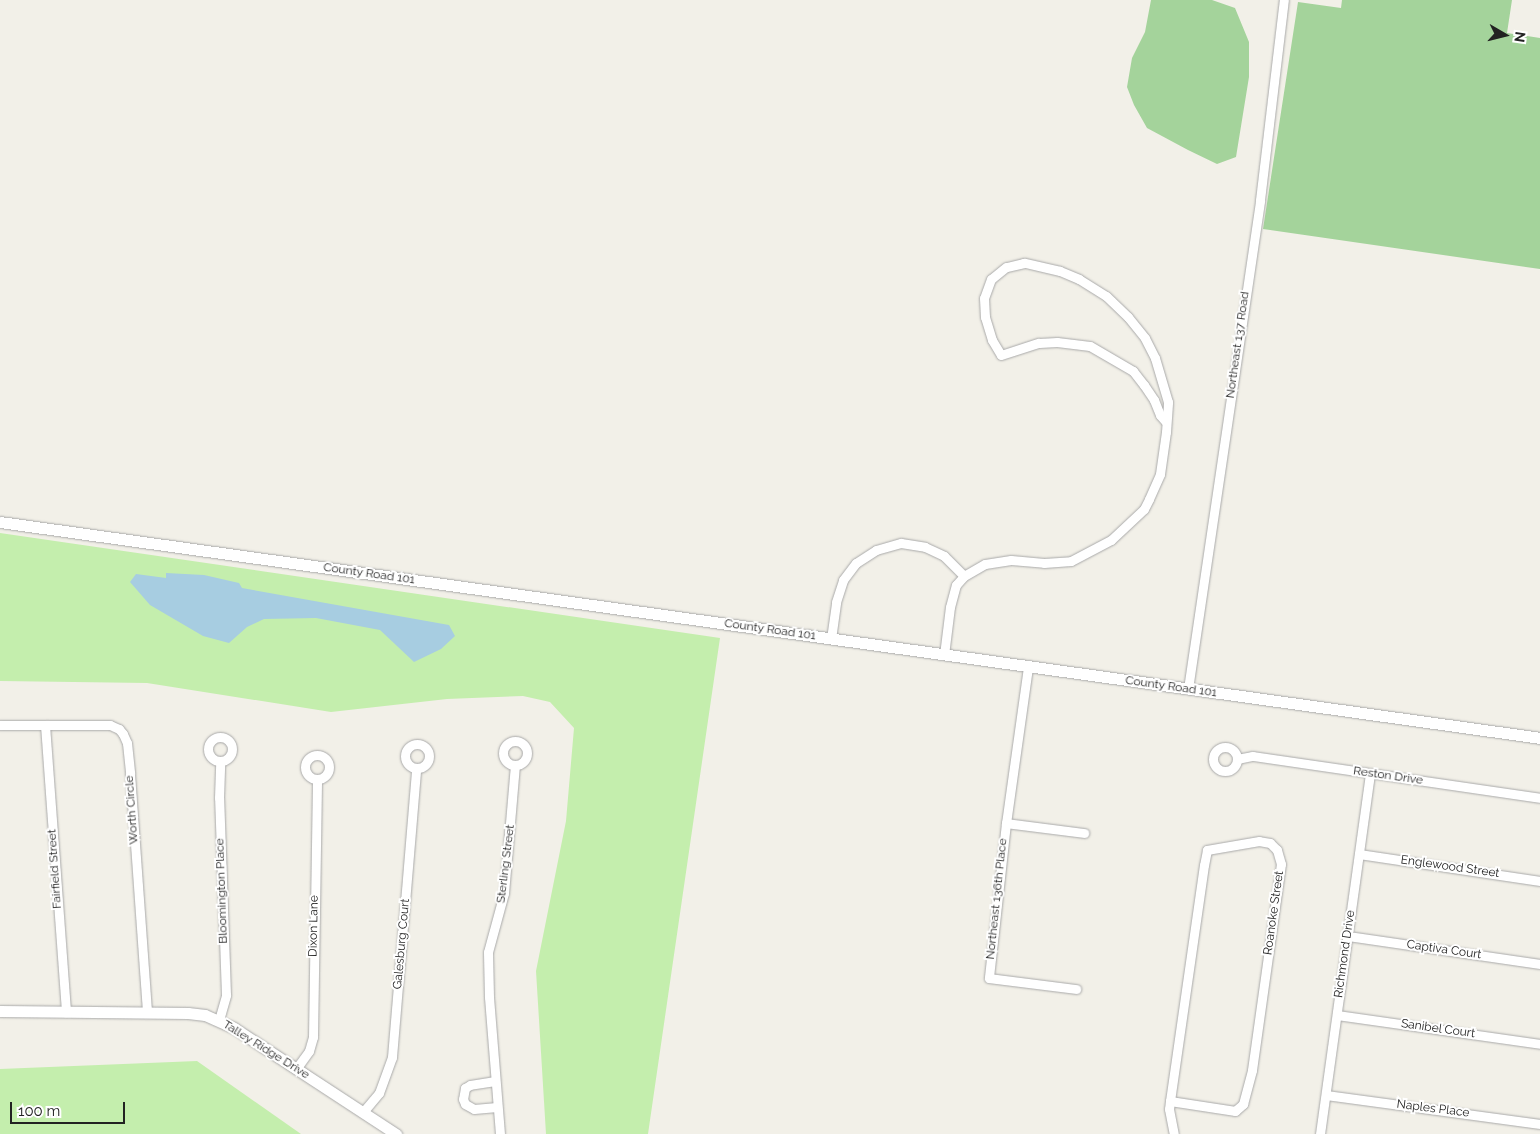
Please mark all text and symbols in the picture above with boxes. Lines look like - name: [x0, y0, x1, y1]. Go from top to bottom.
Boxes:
- north arrow: [1480, 10, 1530, 60]
- text: N: [1511, 31, 1529, 43]
- street label: Northeast 137 Road: [1223, 291, 1253, 399]
- street label: County Road 101: [322, 560, 416, 588]
- street label: County Road 101: [723, 616, 817, 644]
- street label: County Road 101: [1124, 673, 1218, 701]
- street label: Reston Drive: [1352, 764, 1424, 788]
- street label: Worth Circle: [122, 775, 142, 845]
- street label: Sterling Street: [494, 824, 518, 904]
- street label: Fairfield Street: [45, 829, 65, 909]
- street label: Bloomington Place: [213, 838, 231, 944]
- street label: Northeast 136th Place: [983, 838, 1011, 960]
- street label: Englewood Street: [1400, 853, 1500, 881]
- street label: Roanoke Street: [1261, 870, 1287, 956]
- street label: Dixon Lane: [306, 895, 322, 957]
- street label: Galesburg Court: [391, 898, 413, 990]
- street label: Richmond Drive: [1332, 909, 1358, 999]
- street label: Captiva Court: [1406, 938, 1482, 962]
- street label: Sanibel Court: [1400, 1017, 1476, 1041]
- street label: Talley Ridge Drive: [220, 1018, 312, 1082]
- scale bar: [12, 1092, 128, 1124]
- street label: Naples Place: [1396, 1097, 1470, 1121]
- text: 100 m: [18, 1102, 60, 1120]

